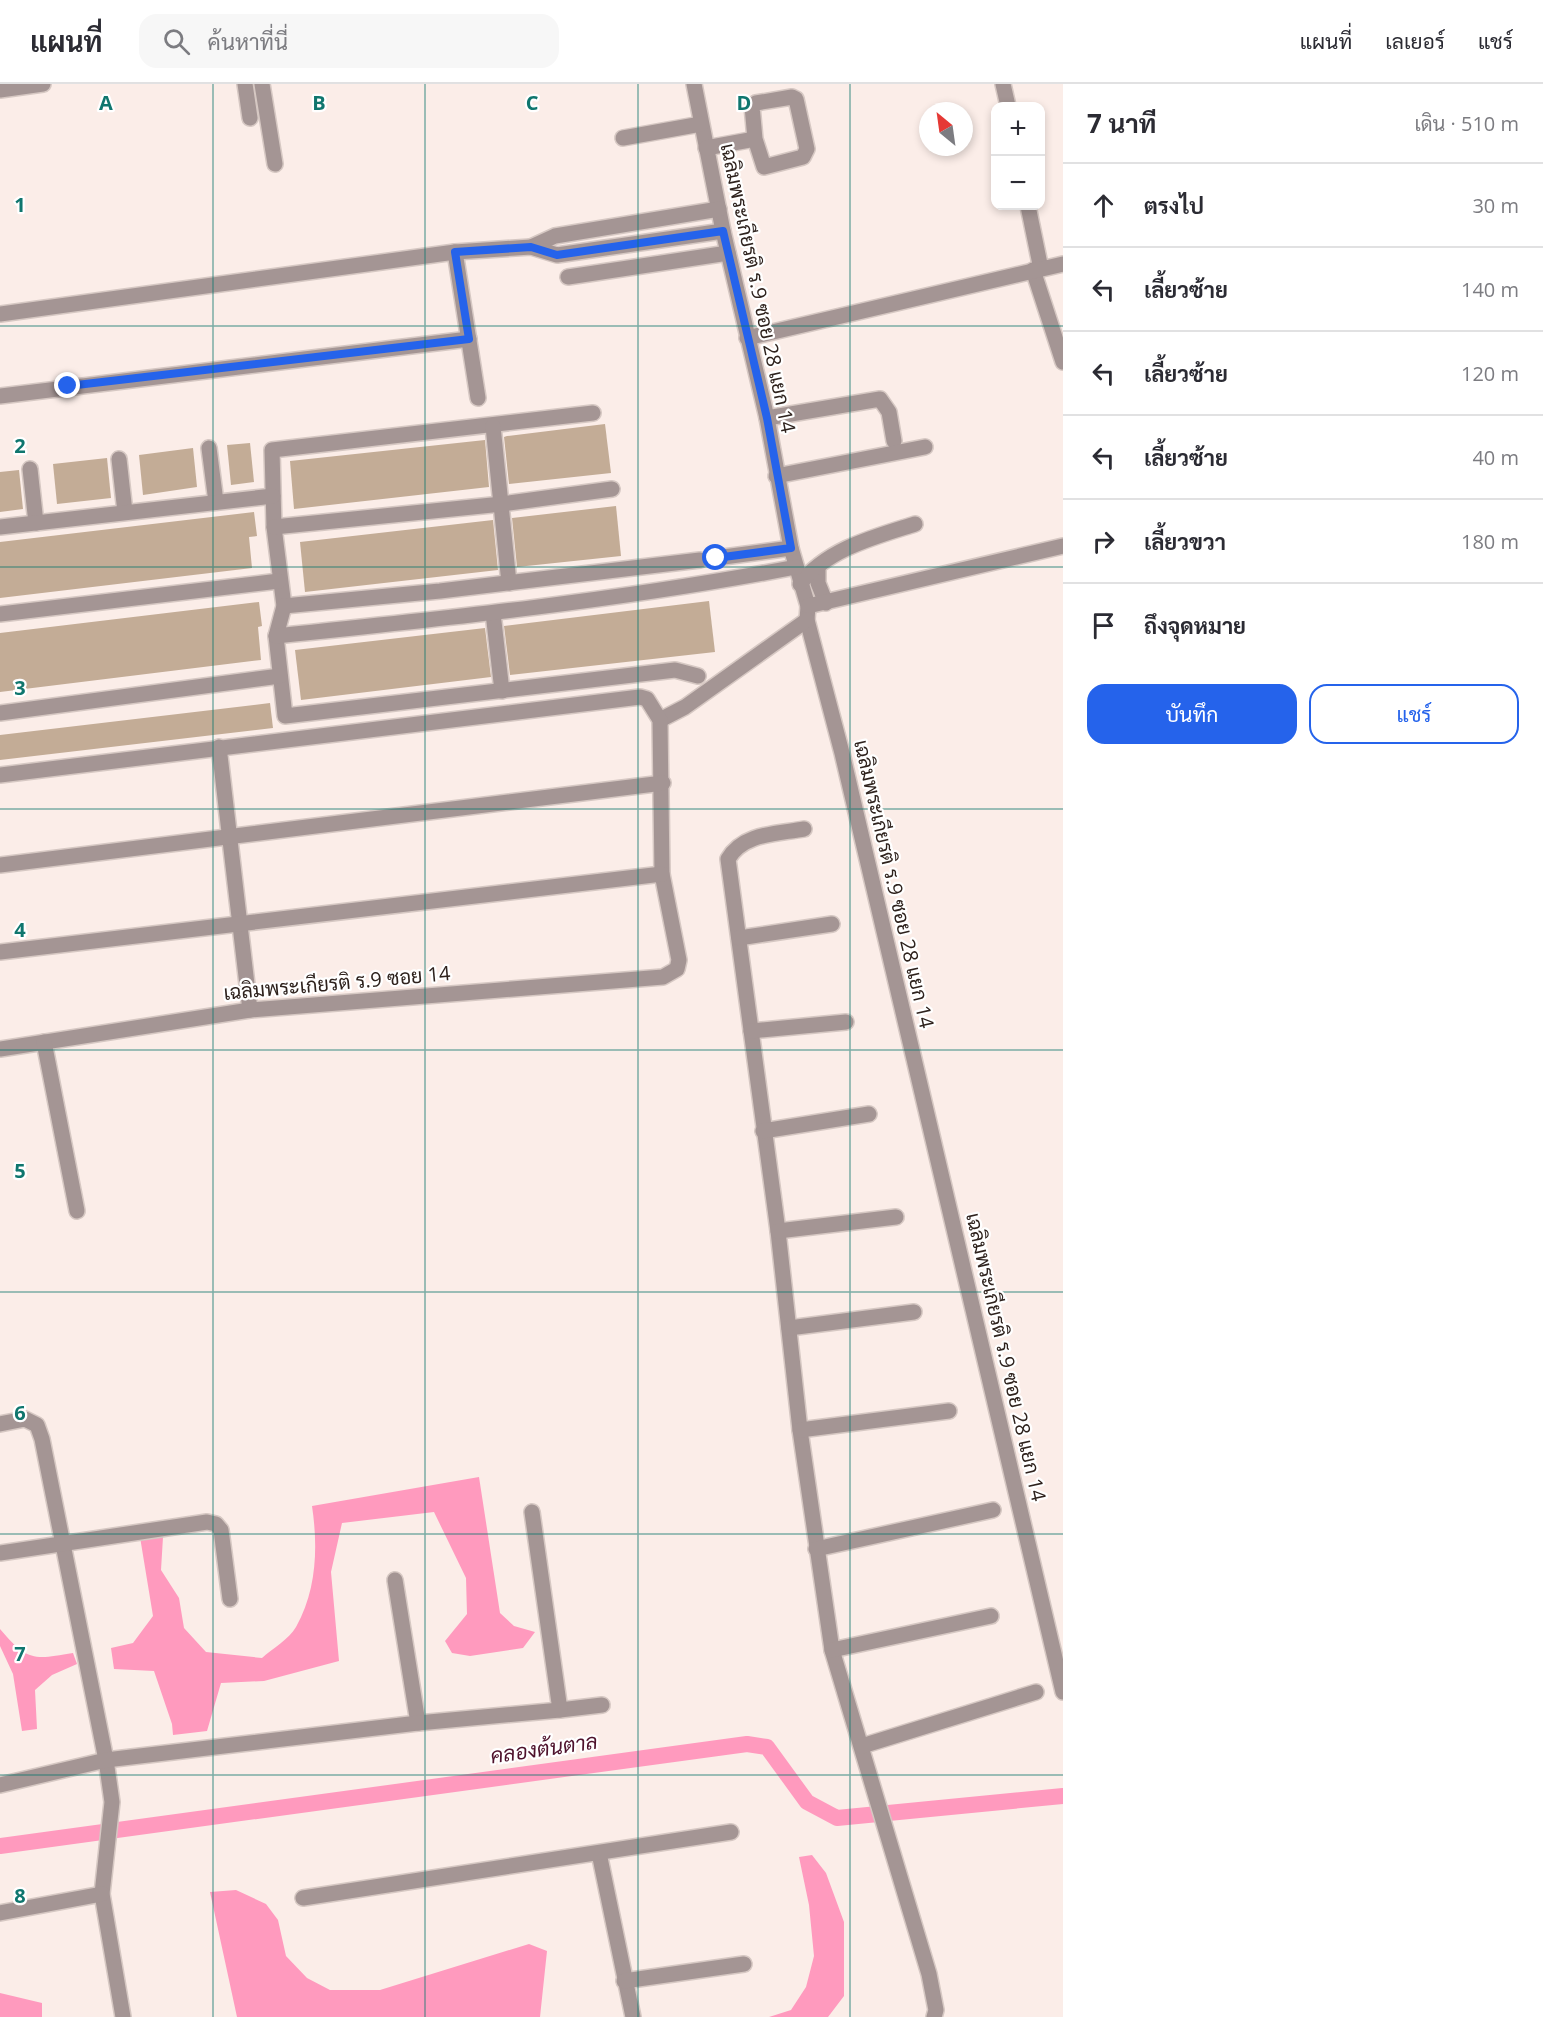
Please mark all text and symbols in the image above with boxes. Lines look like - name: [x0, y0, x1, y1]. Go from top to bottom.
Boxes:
- search box: [139, 14, 559, 68]
- text: แผนที่: [30, 22, 103, 60]
- icon: search: [160, 25, 193, 58]
- text: ค้นหาที่นี่: [208, 26, 288, 56]
- text: แผนที่: [1300, 27, 1352, 55]
- text: เลเยอร์: [1385, 27, 1445, 55]
- text: แชร์: [1478, 27, 1513, 55]
- text: A: [99, 89, 113, 116]
- text: B: [312, 89, 326, 116]
- text: C: [526, 89, 539, 116]
- text: D: [737, 89, 751, 116]
- north arrow: [919, 102, 973, 156]
- map controls: [991, 102, 1045, 210]
- button: +: [991, 102, 1045, 156]
- text: 7 นาที: [1087, 105, 1156, 141]
- text: เดิน · 510 m: [1415, 110, 1519, 137]
- street label: เฉลิมพระเกียรติ ร.9 ซอย 28 แยก 14: [715, 141, 803, 436]
- button: −: [991, 156, 1045, 210]
- icon: ahead: [1087, 189, 1120, 222]
- text: ตรงไป: [1144, 190, 1204, 220]
- text: 1: [14, 191, 26, 218]
- text: 30 m: [1472, 192, 1519, 219]
- icon: left: [1087, 273, 1120, 306]
- text: เลี้ยวซ้าย: [1144, 274, 1228, 304]
- text: 140 m: [1461, 276, 1519, 303]
- icon: left: [1087, 357, 1120, 390]
- text: เลี้ยวซ้าย: [1144, 358, 1228, 388]
- text: 120 m: [1461, 360, 1519, 387]
- route end: [54, 372, 80, 398]
- text: 2: [14, 432, 26, 459]
- icon: left: [1087, 441, 1120, 474]
- text: เลี้ยวซ้าย: [1144, 442, 1228, 472]
- text: 40 m: [1472, 444, 1519, 471]
- icon: right: [1087, 525, 1120, 558]
- text: เลี้ยวขวา: [1144, 526, 1226, 556]
- text: 180 m: [1461, 528, 1519, 555]
- route start: [702, 544, 728, 570]
- icon: arrive: [1087, 609, 1120, 642]
- text: ถึงจุดหมาย: [1144, 610, 1246, 640]
- text: 3: [14, 674, 26, 701]
- button: บันทึก: [1087, 684, 1297, 744]
- button: แชร์: [1309, 684, 1519, 744]
- street label: เฉลิมพระเกียรติ ร.9 ซอย 28 แยก 14: [848, 737, 941, 1031]
- text: 4: [14, 916, 26, 943]
- street label: เฉลิมพระเกียรติ ร.9 ซอย 14: [222, 959, 452, 1006]
- text: 5: [14, 1157, 26, 1184]
- street label: เฉลิมพระเกียรติ ร.9 ซอย 28 แยก 14: [960, 1210, 1053, 1504]
- text: 6: [14, 1399, 26, 1426]
- text: 7: [14, 1640, 26, 1667]
- water label: คลองต้นตาล: [488, 1727, 599, 1769]
- text: 8: [14, 1882, 26, 1909]

